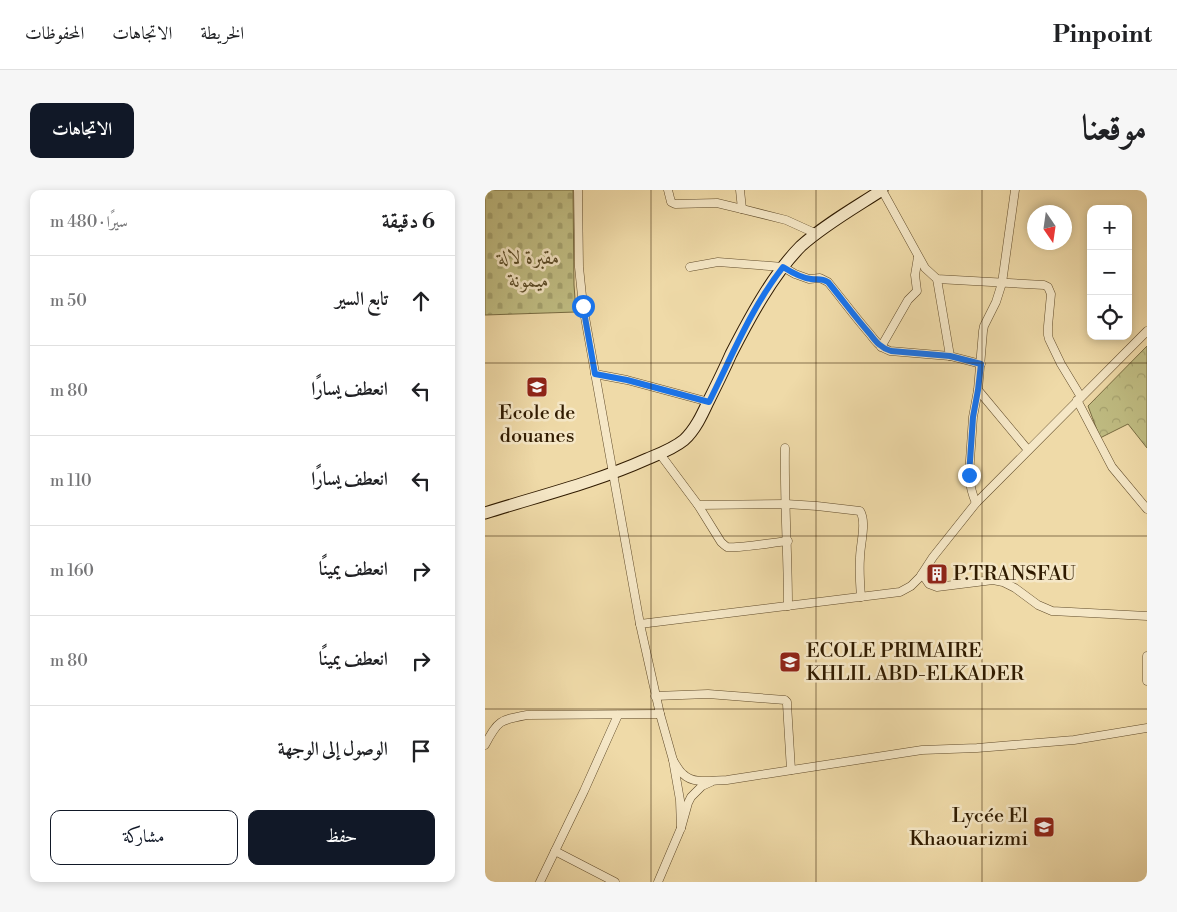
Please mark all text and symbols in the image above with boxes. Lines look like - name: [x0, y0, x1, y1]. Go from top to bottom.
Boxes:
- text: Pinpoint: [1053, 20, 1152, 50]
- text: المحفوظات: [25, 22, 84, 45]
- text: الاتجاهات: [112, 22, 172, 45]
- text: الخريطة: [200, 22, 244, 45]
- button: الاتجاهات: [30, 103, 134, 158]
- text: موقعنا: [1082, 107, 1147, 150]
- north arrow: [1027, 205, 1072, 250]
- map controls: [1087, 205, 1132, 340]
- button: +: [1087, 205, 1132, 250]
- text: 6 دقيقة: [382, 209, 435, 235]
- text: سيرًا · 480 m: [50, 212, 128, 232]
- park label: مقبرة لالة ميمونة: [495, 246, 560, 294]
- button: −: [1087, 250, 1132, 295]
- text: تابع السير: [335, 287, 388, 311]
- icon: ahead: [407, 287, 435, 315]
- text: 50 m: [50, 291, 87, 311]
- route start: [572, 295, 595, 318]
- button: locate: [1087, 295, 1132, 340]
- school or university icon: Ecole de douanes: [525, 375, 549, 399]
- text: انعطف يسارًا: [311, 377, 388, 401]
- icon: left: [407, 377, 435, 405]
- text: 80 m: [50, 381, 88, 401]
- place label: Ecole de douanes: [499, 401, 575, 449]
- route end: [958, 464, 981, 487]
- text: انعطف يسارًا: [311, 467, 388, 491]
- icon: left: [407, 467, 435, 495]
- text: 110 m: [50, 471, 92, 491]
- text: انعطف يمينًا: [319, 557, 388, 581]
- icon: right: [407, 557, 435, 585]
- text: 160 m: [50, 561, 94, 581]
- building icon: P.TRANSFAU: [925, 562, 949, 586]
- place label: P.TRANSFAU: [953, 562, 1076, 587]
- place label: ECOLE PRIMAIRE KHLIL ABD-ELKADER: [806, 639, 1025, 687]
- text: انعطف يمينًا: [319, 647, 388, 671]
- icon: right: [407, 647, 435, 675]
- school or university icon: ECOLE PRIMAIRE KHLIL ABD-ELKADER: [778, 650, 802, 674]
- text: 80 m: [50, 651, 88, 671]
- text: الوصول إلى الوجهة: [278, 737, 388, 761]
- icon: arrive: [407, 737, 435, 765]
- place label: Lycée El Khaouarizmi: [909, 804, 1028, 852]
- button: مشاركة: [50, 810, 238, 865]
- button: حفظ: [248, 810, 435, 865]
- school or university icon: Lycée El Khaouarizmi: [1032, 815, 1056, 839]

